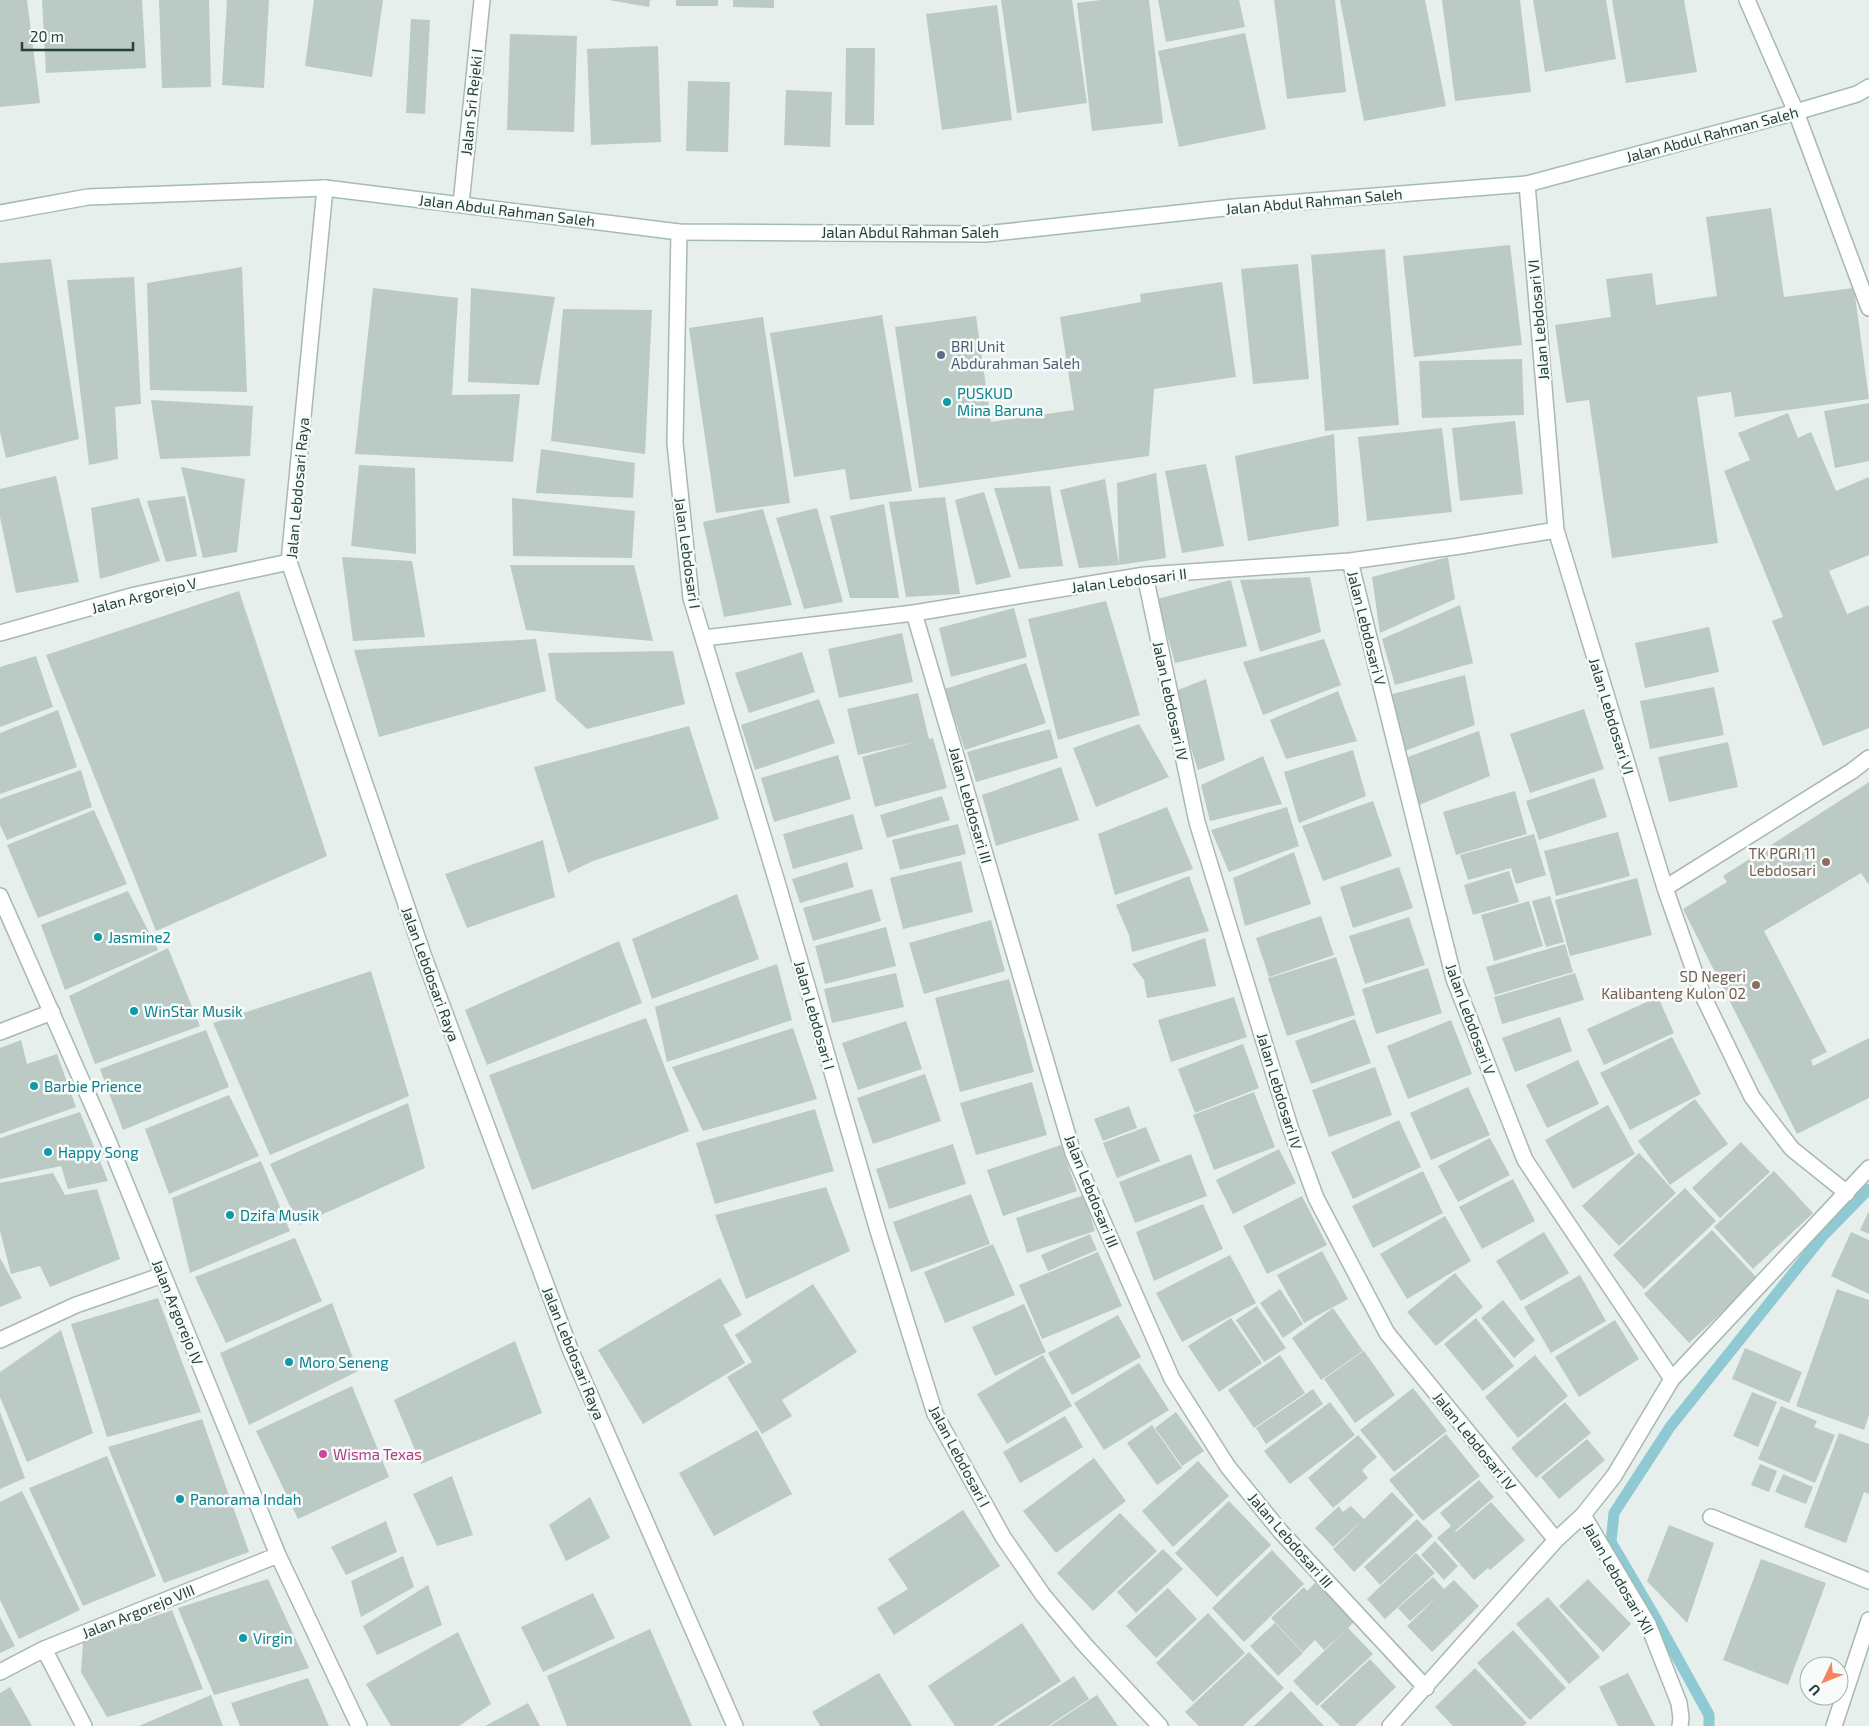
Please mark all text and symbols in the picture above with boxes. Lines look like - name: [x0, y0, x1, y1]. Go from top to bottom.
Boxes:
- scale bar: [22, 20, 134, 52]
- text: 20 m: [30, 27, 64, 45]
- street label: Jalan Sri Rejeki I: [456, 48, 487, 156]
- street label: Jalan Abdul Rahman Saleh: [1624, 102, 1800, 166]
- street label: Jalan Abdul Rahman Saleh: [1225, 184, 1403, 218]
- street label: Jalan Abdul Rahman Saleh: [418, 190, 596, 230]
- street label: Jalan Abdul Rahman Saleh: [821, 223, 999, 241]
- street label: Jalan Lebdosari VI: [1524, 259, 1552, 381]
- place label: BRI Unit Abdurahman Saleh: [951, 337, 1080, 372]
- marker: BRI Unit Abdurahman Saleh: [935, 349, 947, 361]
- place label: PUSKUD Mina Baruna: [957, 384, 1043, 419]
- marker: PUSKUD Mina Baruna: [941, 396, 953, 408]
- street label: Jalan Lebdosari Raya: [282, 416, 312, 560]
- street label: Jalan Lebdosari I: [671, 496, 705, 610]
- street label: Jalan Lebdosari II: [1070, 564, 1188, 596]
- street label: Jalan Lebdosari V: [1344, 569, 1390, 687]
- street label: Jalan Argorejo V: [89, 573, 199, 618]
- street label: Jalan Lebdosari IV: [1150, 640, 1192, 762]
- street label: Jalan Lebdosari VI: [1586, 655, 1638, 777]
- street label: Jalan Lebdosari III: [946, 745, 996, 865]
- place label: TK PGRI 11 Lebdosari: [1748, 844, 1816, 879]
- marker: TK PGRI 11 Lebdosari: [1820, 856, 1832, 868]
- street label: Jalan Lebdosari Raya: [398, 904, 464, 1044]
- place label: Jasmine2: [108, 928, 171, 946]
- marker: Jasmine2: [92, 931, 104, 943]
- street label: Jalan Lebdosari I: [791, 959, 839, 1071]
- street label: Jalan Lebdosari V: [1442, 961, 1500, 1077]
- place label: SD Negeri Kalibanteng Kulon 02: [1601, 967, 1746, 1002]
- marker: SD Negeri Kalibanteng Kulon 02: [1750, 979, 1762, 991]
- place label: WinStar Musik: [144, 1002, 243, 1020]
- marker: WinStar Musik: [128, 1005, 140, 1017]
- street label: Jalan Lebdosari IV: [1254, 1030, 1306, 1152]
- place label: Barbie Prience: [44, 1077, 142, 1095]
- marker: Barbie Prience: [28, 1080, 40, 1092]
- street label: Jalan Lebdosari III: [1061, 1132, 1123, 1250]
- place label: Happy Song: [58, 1143, 139, 1161]
- marker: Happy Song: [42, 1146, 54, 1158]
- place label: Dzifa Musik: [240, 1206, 320, 1224]
- marker: Dzifa Musik: [224, 1209, 236, 1221]
- street label: Jalan Argorejo IV: [148, 1257, 207, 1368]
- street label: Jalan Lebdosari Raya: [539, 1284, 609, 1422]
- place label: Moro Seneng: [299, 1353, 389, 1371]
- marker: Moro Seneng: [283, 1356, 295, 1368]
- street label: Jalan Lebdosari IV: [1430, 1388, 1520, 1494]
- street label: Jalan Lebdosari I: [926, 1402, 994, 1510]
- place label: Wisma Texas: [333, 1445, 422, 1463]
- marker: Wisma Texas: [317, 1448, 329, 1460]
- street label: Jalan Lebdosari III: [1245, 1489, 1337, 1591]
- place label: Panorama Indah: [190, 1490, 301, 1508]
- marker: Panorama Indah: [174, 1493, 186, 1505]
- street label: Jalan Lebdosari XII: [1580, 1519, 1658, 1637]
- street label: Jalan Argorejo VIII: [79, 1580, 197, 1643]
- place label: Virgin: [253, 1629, 293, 1647]
- marker: Virgin: [237, 1632, 249, 1644]
- north arrow: [1799, 1656, 1849, 1706]
- text: U: [1805, 1681, 1824, 1700]

